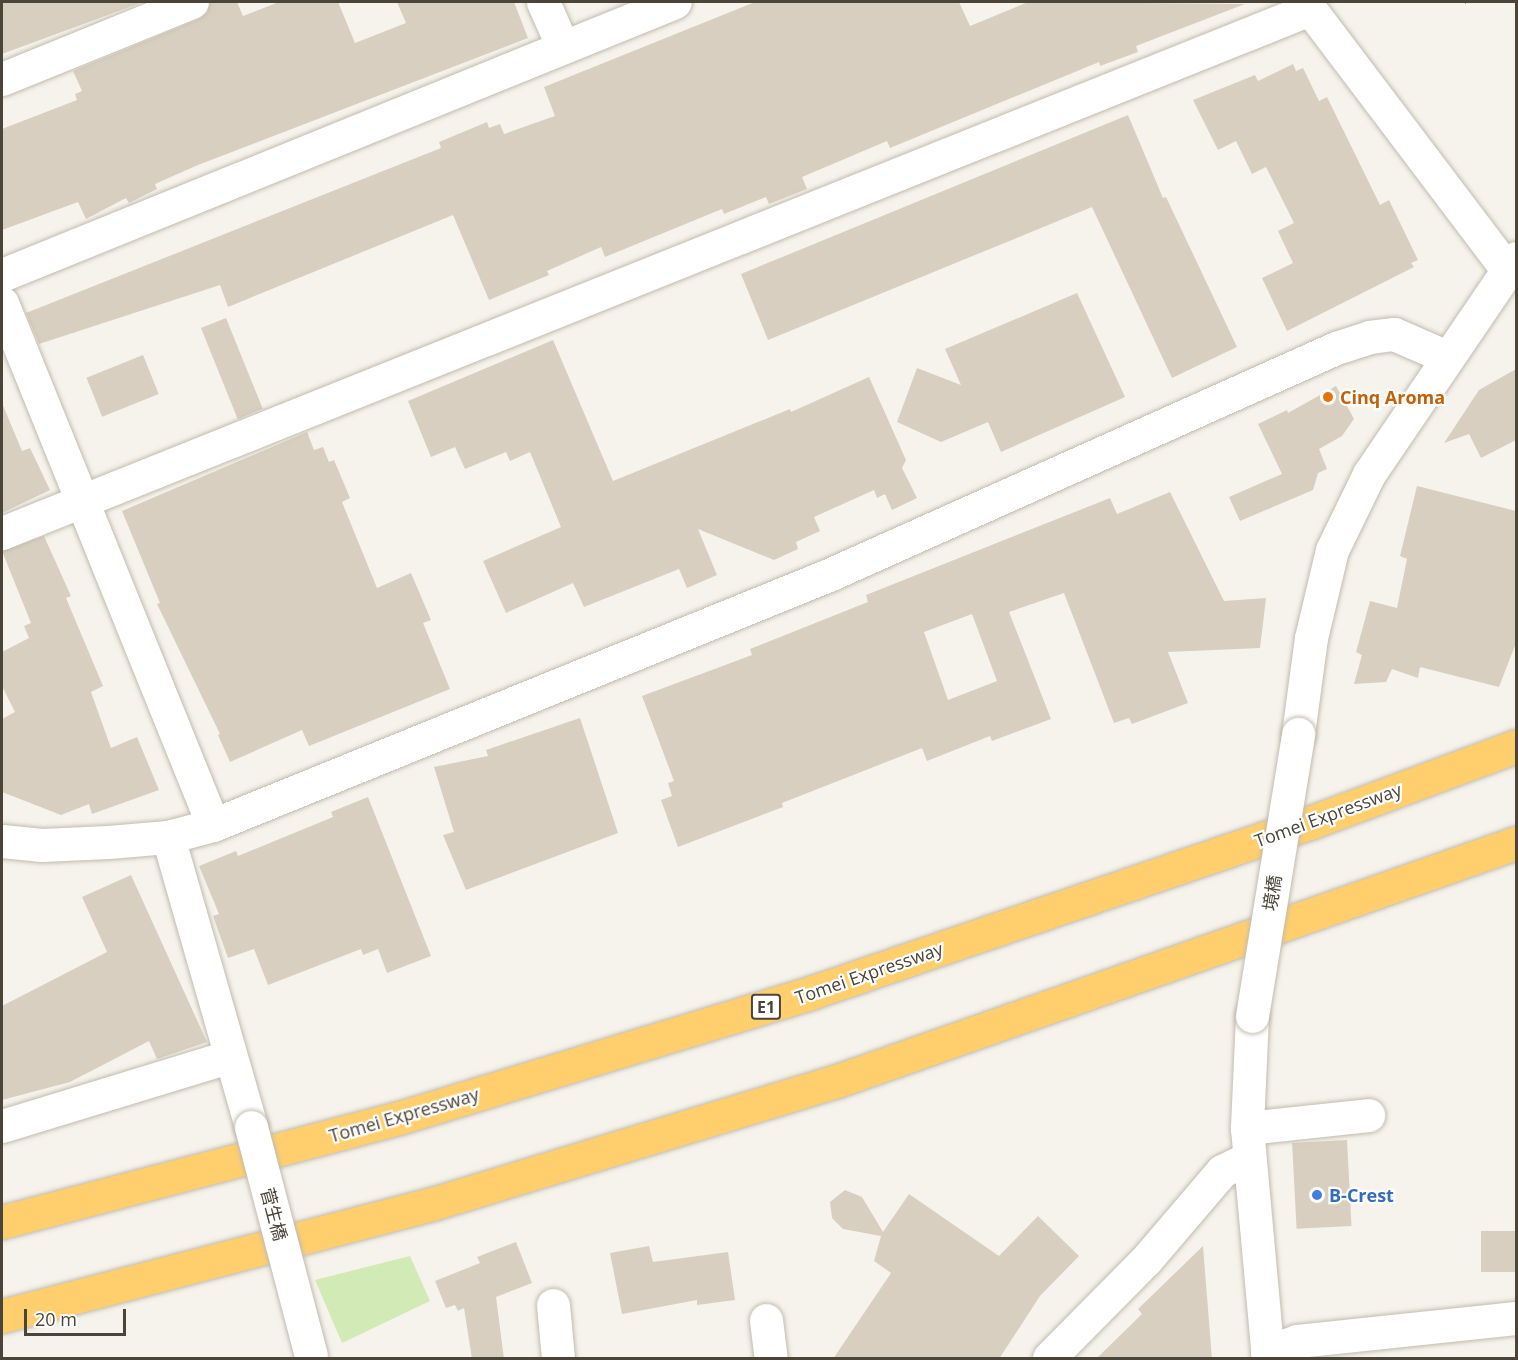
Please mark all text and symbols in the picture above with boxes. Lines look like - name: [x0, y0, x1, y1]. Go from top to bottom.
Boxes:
- place label: Cinq Aroma: [1340, 386, 1445, 408]
- marker: Cinq Aroma: [1321, 390, 1335, 404]
- street label: Tomei Expressway: [1252, 778, 1404, 852]
- street label: 境橋: [1259, 874, 1285, 912]
- street label: Tomei Expressway: [792, 938, 946, 1008]
- road number: E1: [750, 994, 783, 1020]
- street label: Tomei Expressway: [327, 1083, 481, 1147]
- place label: B-Crest: [1329, 1184, 1394, 1206]
- street label: 菅生橋: [257, 1185, 291, 1243]
- marker: B-Crest: [1310, 1188, 1324, 1202]
- scale bar: [27, 1297, 129, 1335]
- text: 20 m: [35, 1307, 77, 1331]

